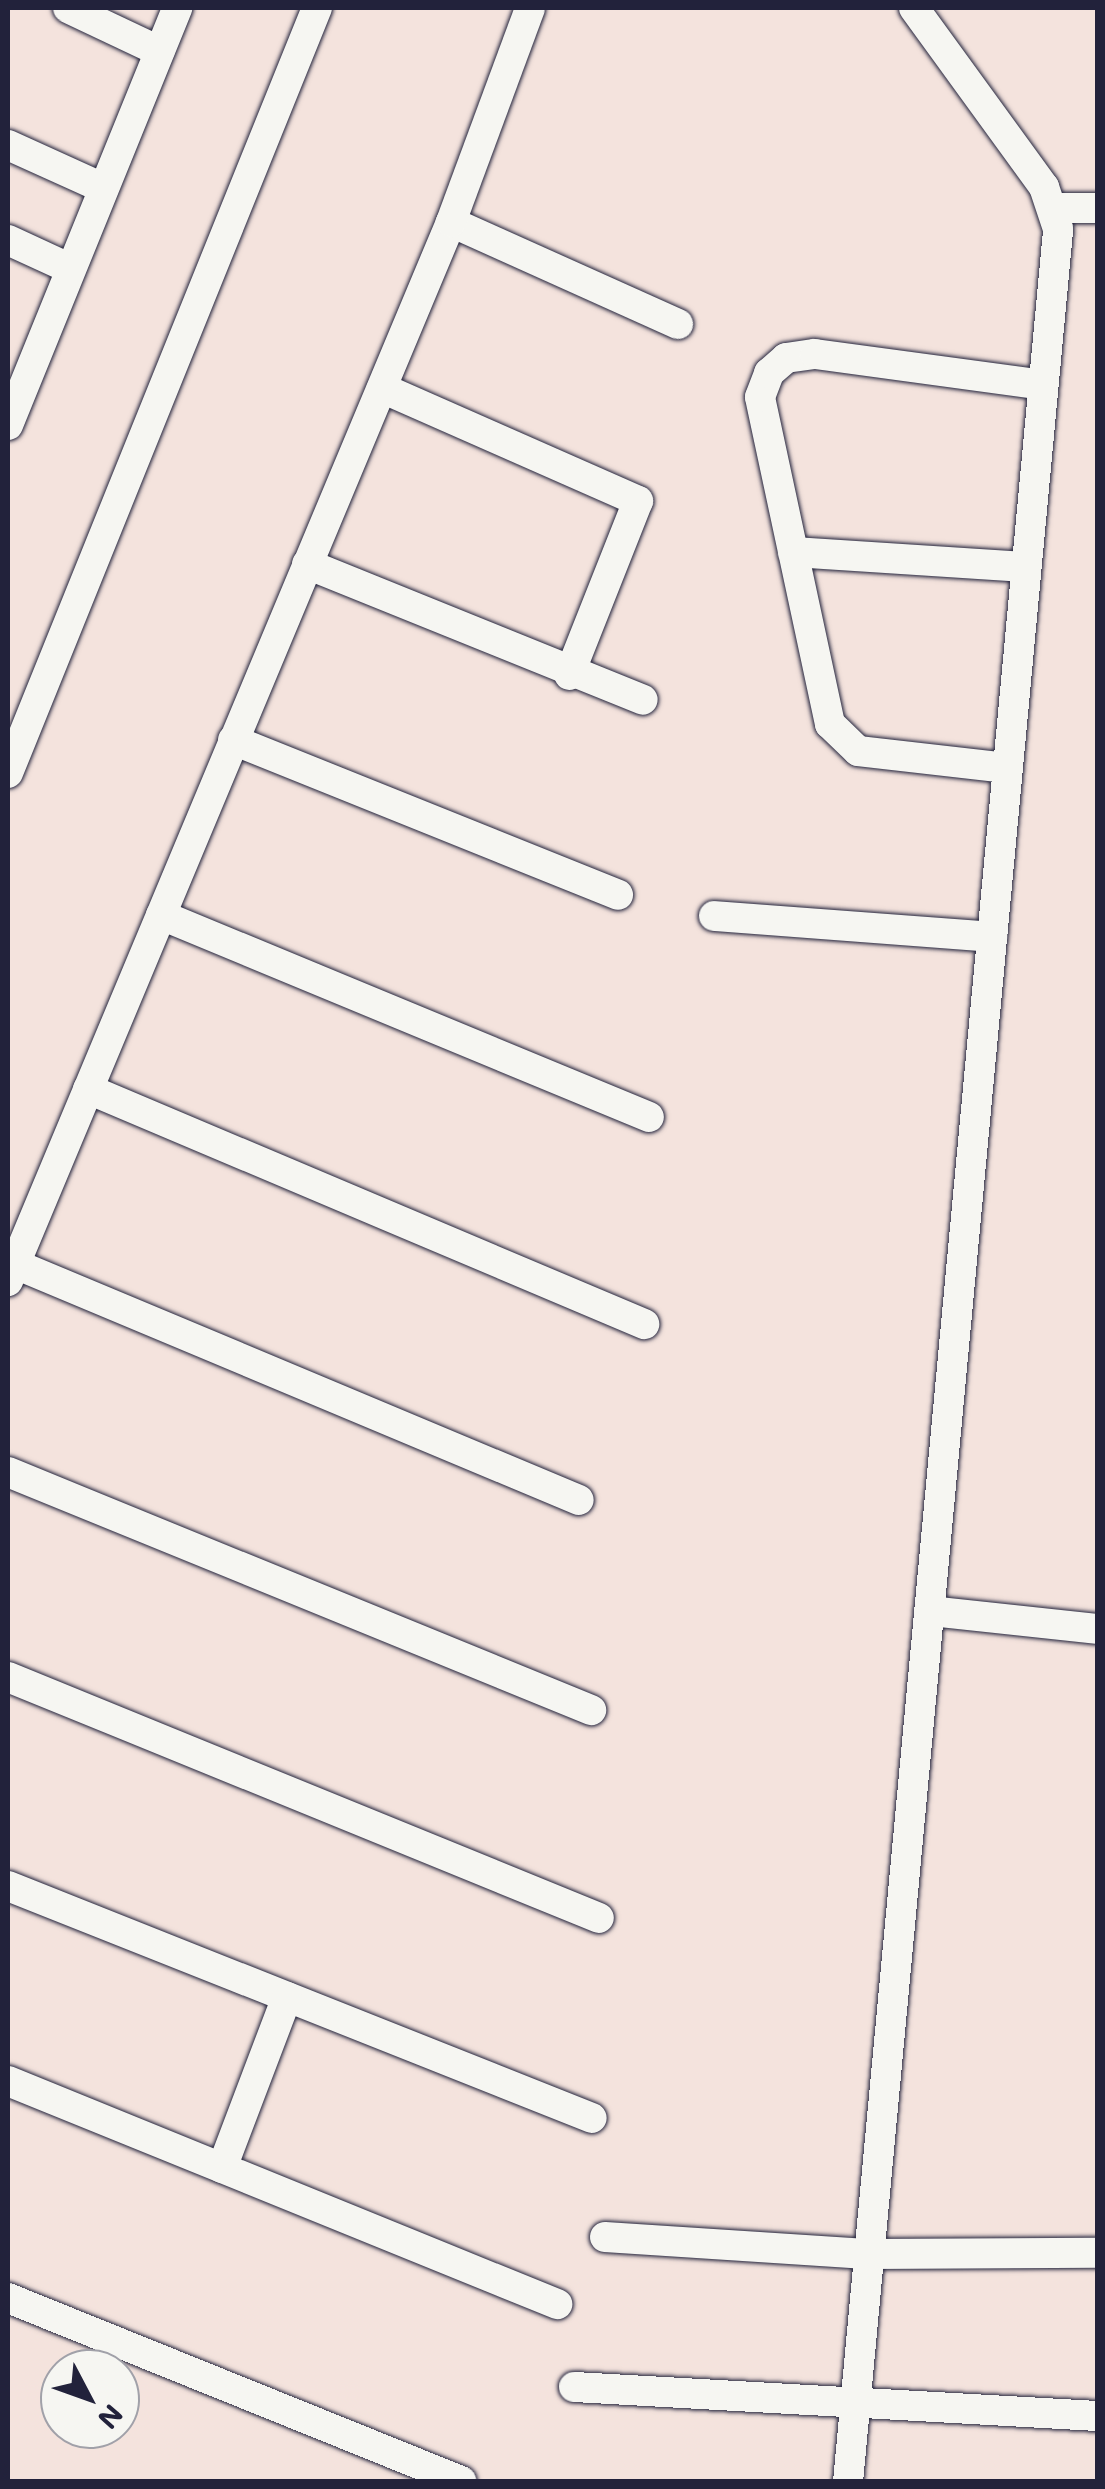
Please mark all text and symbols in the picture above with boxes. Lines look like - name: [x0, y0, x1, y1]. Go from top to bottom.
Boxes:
- north arrow: [40, 2349, 140, 2449]
- text: N: [91, 2398, 132, 2437]

